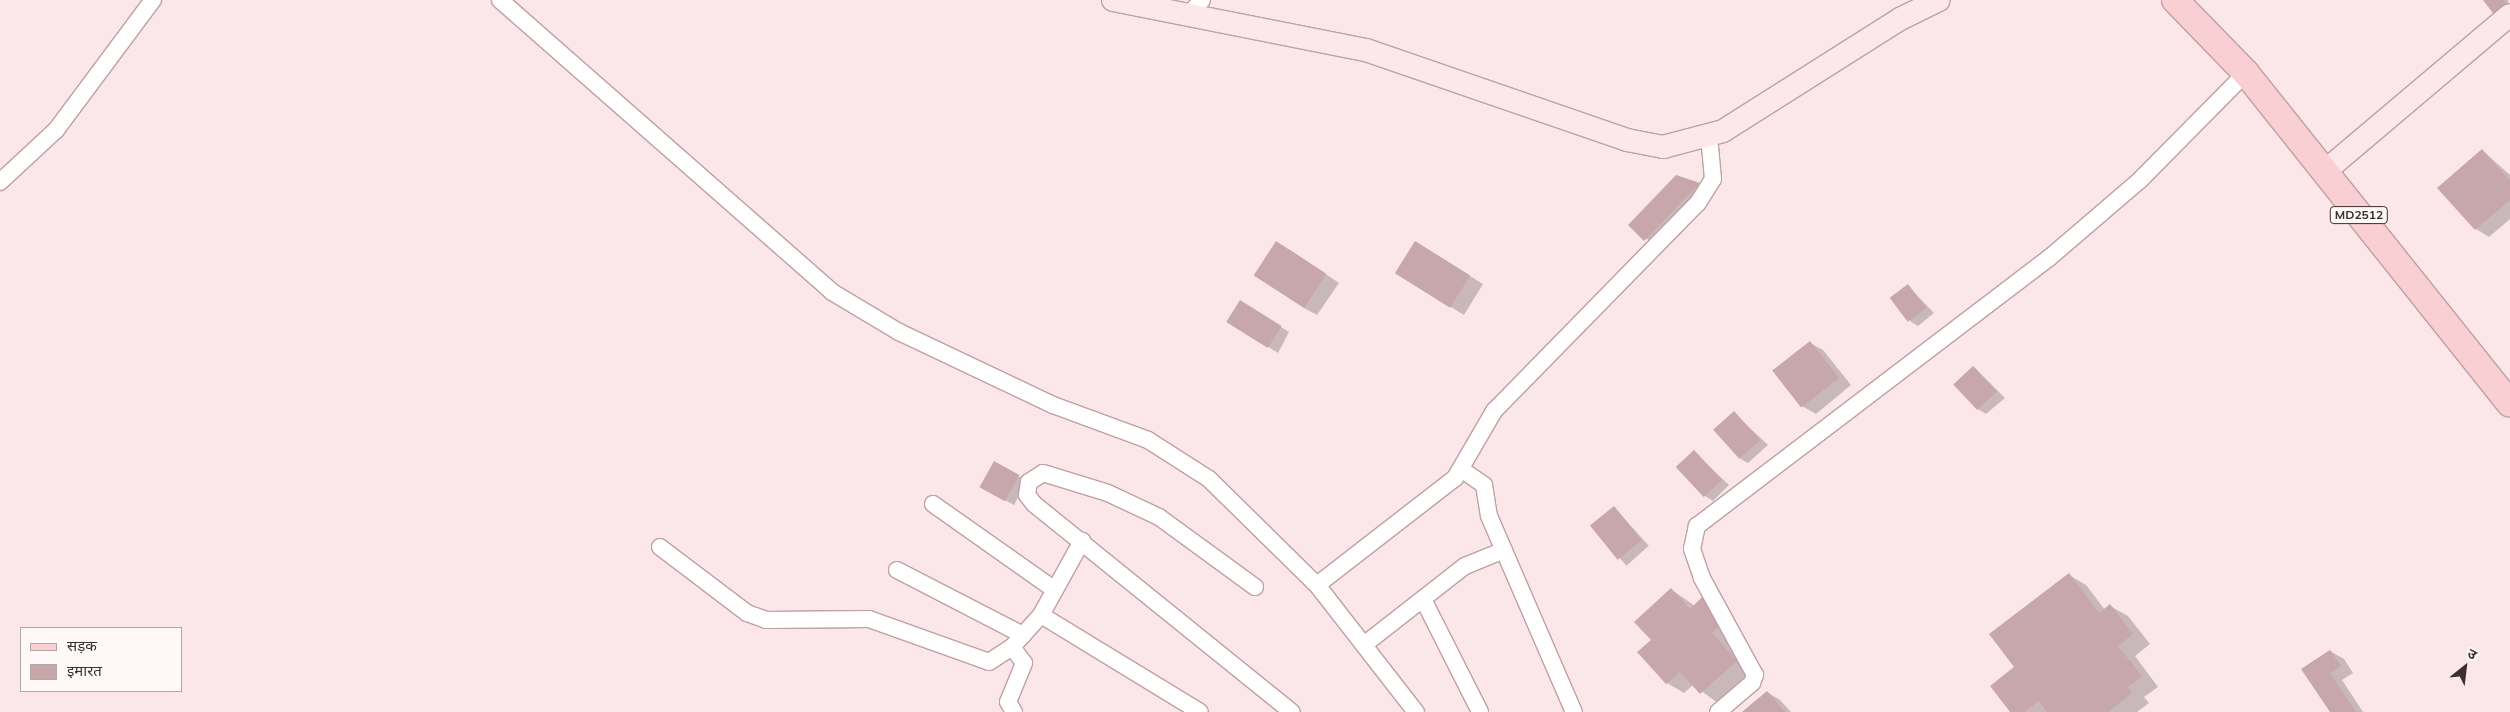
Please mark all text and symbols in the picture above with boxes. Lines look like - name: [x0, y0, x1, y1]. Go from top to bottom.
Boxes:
- road number: MD2512: [2329, 206, 2389, 224]
- legend: [20, 627, 182, 692]
- text: सड़क: [67, 636, 97, 655]
- north arrow: [2440, 642, 2490, 692]
- text: उ: [2464, 644, 2480, 664]
- text: इमारत: [67, 661, 102, 680]

